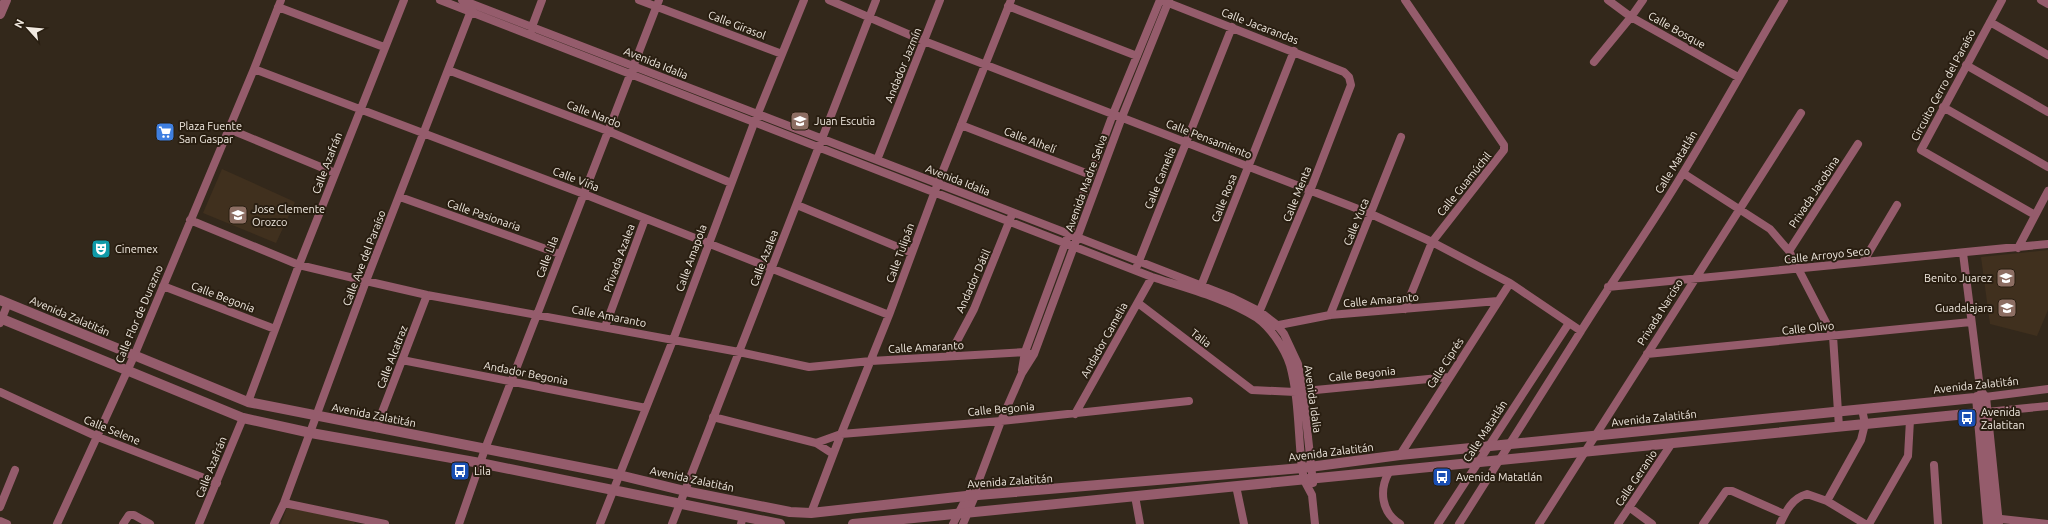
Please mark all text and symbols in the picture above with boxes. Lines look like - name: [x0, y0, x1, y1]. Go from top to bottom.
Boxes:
- street label: Calle Jacarandas: [1220, 6, 1300, 46]
- north arrow: [8, 8, 48, 48]
- street label: Calle Girasol: [707, 9, 768, 42]
- street label: Calle Bosque: [1646, 9, 1708, 51]
- text: N: [12, 17, 26, 30]
- street label: Andador Jazmín: [883, 26, 923, 104]
- street label: Circuito Cerro del Paraíso: [1908, 27, 1978, 143]
- street label: Avenida Idalia: [622, 45, 690, 81]
- street label: Calle Nardo: [565, 98, 623, 130]
- school or university icon: Juan Escutia: [789, 110, 811, 132]
- place label: Juan Escutia: [814, 115, 875, 127]
- street label: Calle Pensamiento: [1164, 117, 1254, 161]
- place label: Plaza Fuente San Gaspar: [179, 120, 242, 145]
- supermarket icon: Plaza Fuente San Gaspar: [154, 121, 176, 143]
- street label: Calle Alhelí: [1002, 125, 1058, 156]
- street label: Calle Matatlán: [1653, 128, 1699, 196]
- street label: Calle Azafrán: [310, 130, 344, 196]
- street label: Avenida Madre Selva: [1063, 133, 1109, 233]
- street label: Calle Camelia: [1142, 145, 1178, 211]
- street label: Calle Guamúchil: [1435, 150, 1494, 218]
- street label: Privada Jacobina: [1786, 154, 1842, 230]
- street label: Avenida Idalia: [924, 162, 992, 198]
- street label: Calle Viña: [551, 165, 601, 193]
- street label: Calle Menta: [1280, 165, 1314, 223]
- street label: Calle Rosa: [1209, 172, 1239, 224]
- street label: Calle Pasionaria: [446, 197, 522, 233]
- street label: Calle Yuca: [1341, 197, 1371, 247]
- place label: Jose Clemente Orozco: [252, 203, 325, 228]
- school or university icon: Jose Clemente Orozco: [227, 204, 249, 226]
- street label: Calle Ave del Paraíso: [340, 208, 388, 308]
- street label: Calle Tulipán: [884, 221, 916, 285]
- street label: Privada Azalea: [601, 222, 637, 294]
- street label: Calle Amapola: [673, 223, 709, 293]
- street label: Calle Azalea: [748, 228, 780, 288]
- street label: Calle Lila: [534, 235, 560, 279]
- theatre icon: Cinemex: [90, 238, 112, 260]
- place label: Cinemex: [115, 243, 158, 255]
- street label: Calle Arroyo Seco: [1783, 245, 1871, 265]
- street label: Andador Dátil: [954, 247, 992, 315]
- street label: Calle Flor de Durazno: [113, 263, 165, 365]
- school or university icon: Benito Juarez: [1995, 267, 2017, 289]
- place label: Benito Juarez: [1924, 272, 1992, 284]
- street label: Privada Narciso: [1635, 277, 1685, 347]
- street label: Calle Begonia: [189, 279, 257, 315]
- street label: Calle Amaranto: [1343, 291, 1419, 309]
- street label: Avenida Zalatitán: [28, 294, 112, 338]
- school or university icon: Guadalajara: [1996, 297, 2018, 319]
- street label: Andador Camelia: [1078, 300, 1130, 380]
- place label: Guadalajara: [1935, 302, 1993, 314]
- street label: Calle Amaranto: [571, 303, 647, 329]
- street label: Calle Olivo: [1781, 319, 1835, 337]
- street label: Calle Alcatraz: [374, 324, 410, 390]
- street label: Talia: [1188, 326, 1214, 350]
- street label: Calle Ciprés: [1424, 335, 1466, 390]
- street label: Calle Amaranto: [888, 339, 964, 355]
- street label: Andador Begonia: [483, 359, 569, 387]
- street label: Avenida Idalia: [1302, 364, 1324, 434]
- street label: Calle Begonia: [1328, 365, 1396, 383]
- street label: Avenida Zalatitán: [1933, 375, 2019, 395]
- street label: Calle Matatlán: [1461, 398, 1509, 464]
- street label: Calle Begonia: [967, 400, 1035, 418]
- street label: Avenida Zalatitán: [331, 401, 417, 429]
- place label: Avenida Zalatitan: [1981, 406, 2025, 431]
- bus stop icon: Avenida Zalatitan: [1956, 407, 1978, 429]
- street label: Avenida Zalatitán: [1611, 408, 1697, 428]
- street label: Calle Selene: [82, 413, 142, 447]
- street label: Calle Azafrán: [193, 435, 229, 499]
- street label: Avenida Zalatitán: [1288, 441, 1374, 463]
- street label: Calle Geranio: [1613, 448, 1659, 508]
- bus stop icon: Lila: [449, 460, 471, 482]
- street label: Avenida Zalatitán: [649, 464, 735, 494]
- place label: Lila: [474, 465, 491, 477]
- bus stop icon: Avenida Matatlán: [1431, 466, 1453, 488]
- place label: Avenida Matatlán: [1456, 471, 1542, 483]
- street label: Avenida Zalatitán: [967, 472, 1053, 490]

